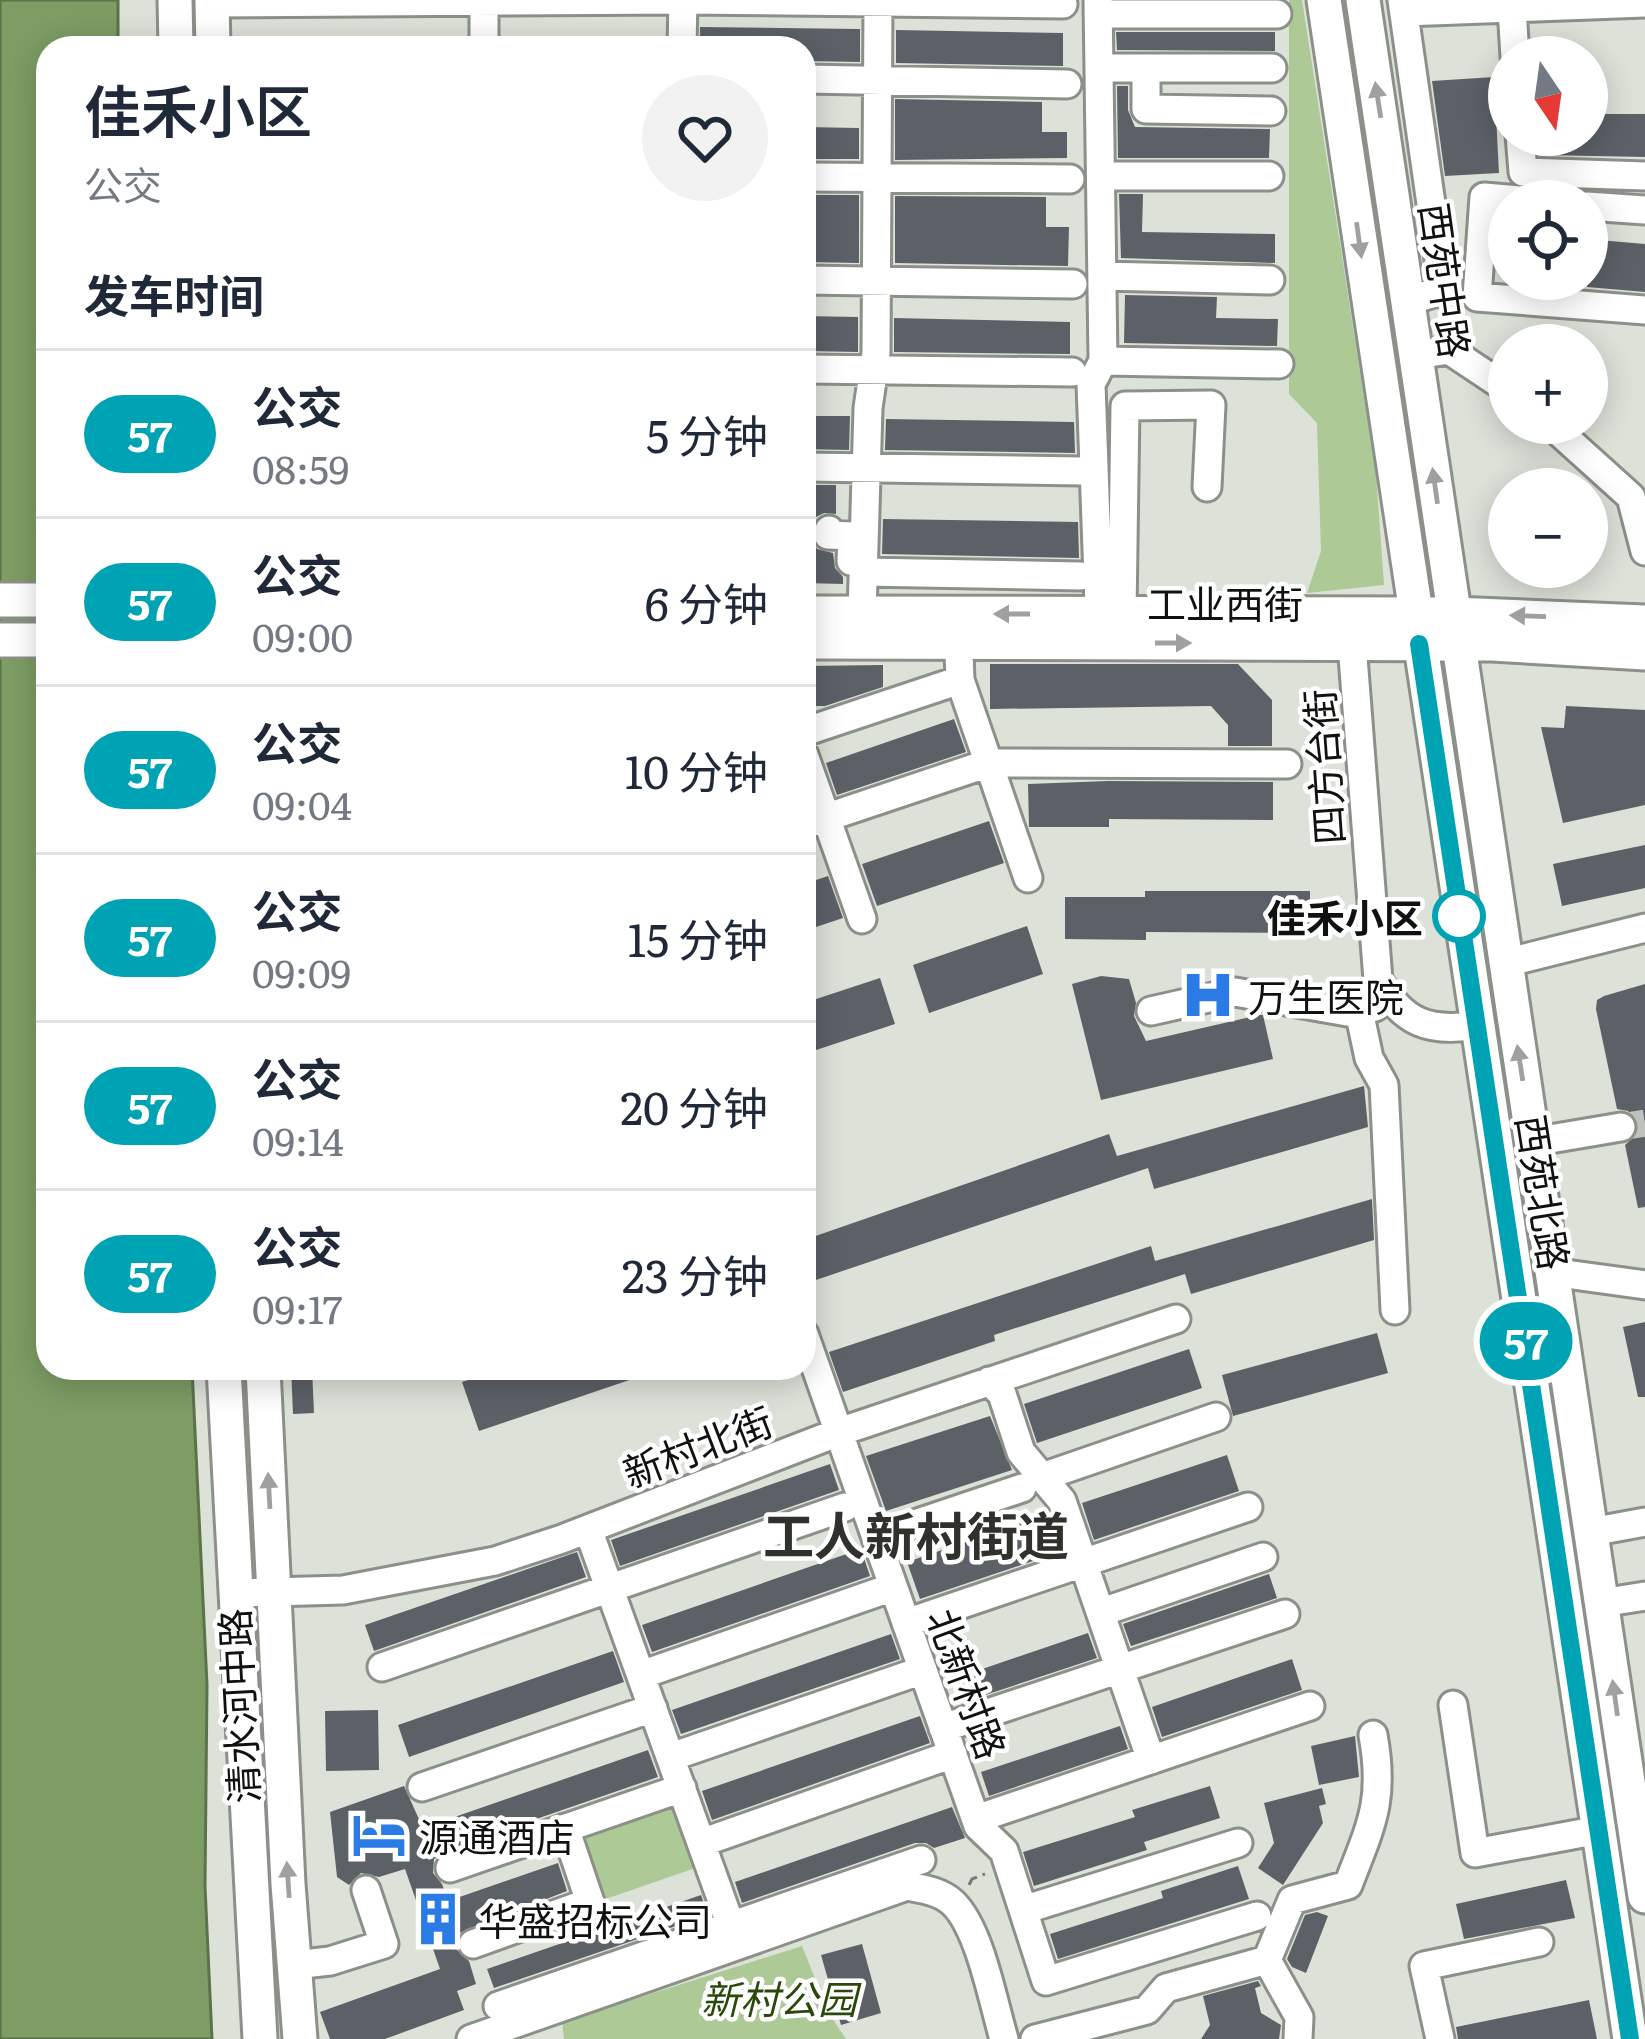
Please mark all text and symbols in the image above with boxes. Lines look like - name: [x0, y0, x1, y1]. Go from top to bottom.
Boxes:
- north arrow: [1488, 36, 1608, 156]
- map controls: [1488, 36, 1608, 588]
- text: 佳禾小区: [84, 66, 312, 151]
- button: heart: [642, 75, 768, 201]
- one-way arrow: [1369, 81, 1388, 118]
- text: 公交: [84, 154, 162, 212]
- button: locate: [1488, 180, 1608, 300]
- street label: 西苑中路: [1407, 199, 1487, 361]
- one-way arrow: [1350, 222, 1369, 260]
- text: 发车时间: [84, 260, 264, 327]
- button: +: [1488, 324, 1608, 444]
- text: 公交: [252, 371, 342, 438]
- text: 5 分钟: [646, 400, 768, 467]
- text: 57: [128, 403, 172, 465]
- text: 08:59: [252, 438, 349, 496]
- one-way arrow: [1425, 467, 1444, 504]
- button: −: [1488, 468, 1608, 588]
- text: 公交: [252, 539, 342, 606]
- text: 6 分钟: [645, 568, 768, 635]
- text: 57: [128, 571, 172, 633]
- street label: 工业西街: [1147, 573, 1303, 631]
- one-way arrow: [992, 604, 1030, 624]
- text: 09:00: [252, 606, 353, 664]
- one-way arrow: [1508, 606, 1546, 625]
- one-way arrow: [1155, 634, 1193, 653]
- street label: 四方台街: [1288, 687, 1356, 847]
- text: 公交: [252, 707, 342, 774]
- text: 10 分钟: [625, 736, 768, 803]
- text: 57: [128, 739, 172, 801]
- text: 09:04: [252, 774, 352, 832]
- text: 公交: [252, 875, 342, 942]
- place label: 佳禾小区: [1267, 887, 1423, 945]
- marker: 佳禾小区: [1434, 891, 1484, 941]
- text: 15 分钟: [628, 904, 768, 971]
- text: 57: [128, 907, 172, 969]
- text: 09:09: [252, 942, 351, 1000]
- hospital icon: 万生医院: [1179, 966, 1237, 1024]
- place label: 万生医院: [1248, 966, 1404, 1024]
- text: 公交: [252, 1043, 342, 1110]
- one-way arrow: [1510, 1044, 1529, 1081]
- text: 20 分钟: [620, 1072, 768, 1139]
- text: 57: [128, 1075, 172, 1137]
- text: 09:14: [252, 1110, 344, 1168]
- street label: 西苑北路: [1504, 1110, 1586, 1274]
- text: 公交: [252, 1211, 342, 1278]
- text: 23 分钟: [622, 1240, 768, 1307]
- text: 57: [128, 1243, 172, 1305]
- text: 09:17: [252, 1278, 342, 1336]
- line badge: 57: [1472, 1302, 1580, 1380]
- text: 57: [1504, 1310, 1548, 1372]
- street label: 新村北街: [614, 1390, 780, 1500]
- one-way arrow: [259, 1471, 278, 1509]
- district label: 工人新村街道: [763, 1495, 1069, 1571]
- street label: 北新村路: [915, 1600, 1023, 1766]
- street label: 清水河中路: [203, 1607, 271, 1805]
- one-way arrow: [1605, 1678, 1624, 1716]
- hotel icon: 源通酒店: [350, 1806, 408, 1864]
- place label: 源通酒店: [419, 1806, 575, 1864]
- one-way arrow: [278, 1861, 297, 1899]
- building icon: 华盛招标公司: [409, 1890, 467, 1948]
- place label: 华盛招标公司: [478, 1890, 712, 1948]
- park label: 新村公园: [701, 1968, 862, 2026]

